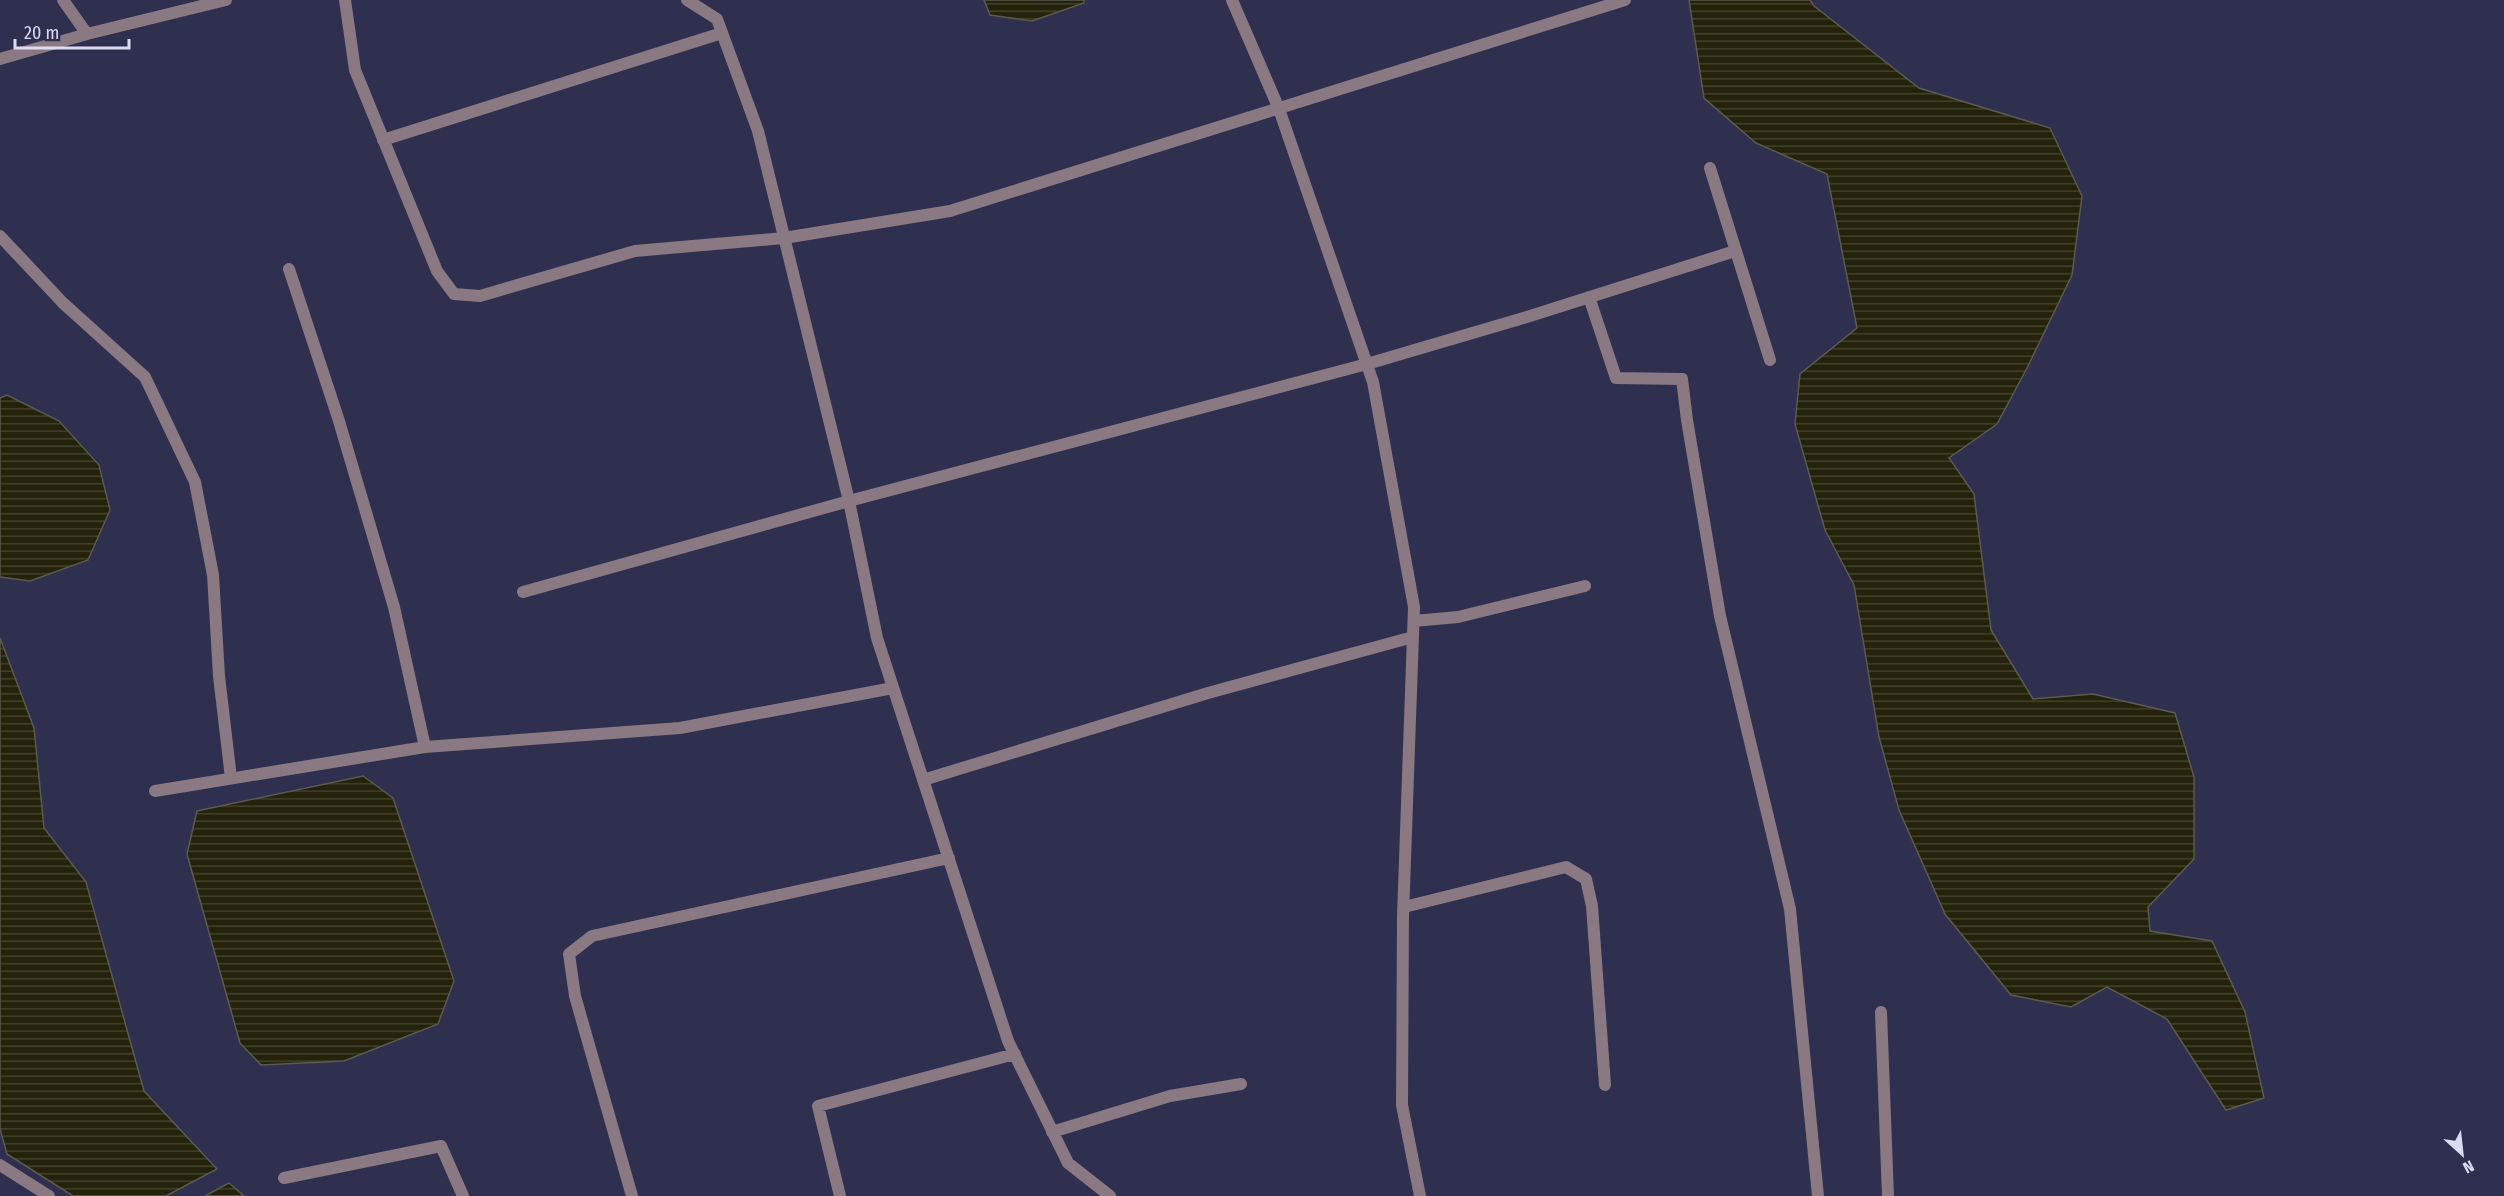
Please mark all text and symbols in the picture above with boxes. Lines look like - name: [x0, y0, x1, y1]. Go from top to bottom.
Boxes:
- scale bar: [15, 12, 129, 50]
- text: 20 m: [24, 22, 59, 44]
- north arrow: [2432, 1124, 2492, 1184]
- text: N: [2460, 1156, 2477, 1178]

